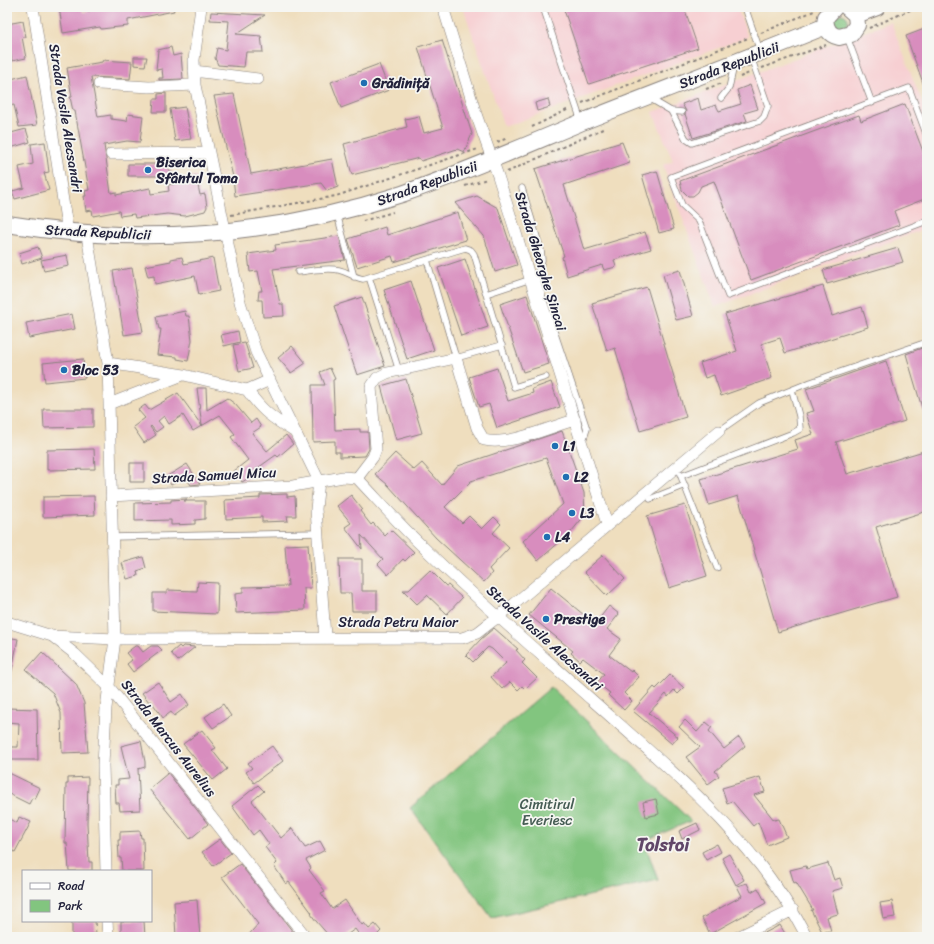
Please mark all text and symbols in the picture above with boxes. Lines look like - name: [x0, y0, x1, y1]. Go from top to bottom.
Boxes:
- street label: Strada Republicii: [675, 34, 784, 96]
- street label: Strada Vasile Alecsandri: [41, 42, 90, 195]
- place label: Grădiniță: [371, 71, 430, 96]
- marker: Grădiniță: [359, 78, 369, 88]
- place label: Biserica Sfântul Toma: [155, 150, 239, 191]
- street label: Strada Republicii: [373, 153, 482, 213]
- marker: Biserica Sfântul Toma: [143, 165, 153, 175]
- street label: Strada Gheorghe Șincai: [507, 188, 574, 335]
- street label: Strada Republicii: [44, 217, 153, 248]
- place label: Bloc 53: [72, 358, 119, 383]
- marker: Bloc 53: [59, 365, 69, 375]
- place label: L1: [563, 434, 575, 459]
- marker: L1: [550, 441, 560, 451]
- street label: Strada Samuel Micu: [151, 460, 277, 491]
- place label: L2: [574, 465, 589, 490]
- marker: L2: [561, 472, 571, 482]
- place label: L3: [580, 501, 594, 526]
- marker: L3: [567, 508, 577, 518]
- place label: L4: [555, 525, 570, 550]
- marker: L4: [542, 532, 552, 542]
- street label: Strada Vasile Alecsandri: [480, 579, 610, 699]
- place label: Prestige: [554, 607, 605, 632]
- street label: Strada Petru Maior: [338, 610, 459, 635]
- marker: Prestige: [541, 614, 551, 624]
- street label: Strada Marcus Aurelius: [114, 674, 223, 803]
- park label: Cimitirul Everiesc: [520, 792, 575, 833]
- district label: Tolstoi: [637, 829, 690, 861]
- legend: [22, 870, 152, 922]
- text: Road: [58, 875, 85, 897]
- text: Park: [58, 895, 83, 917]

